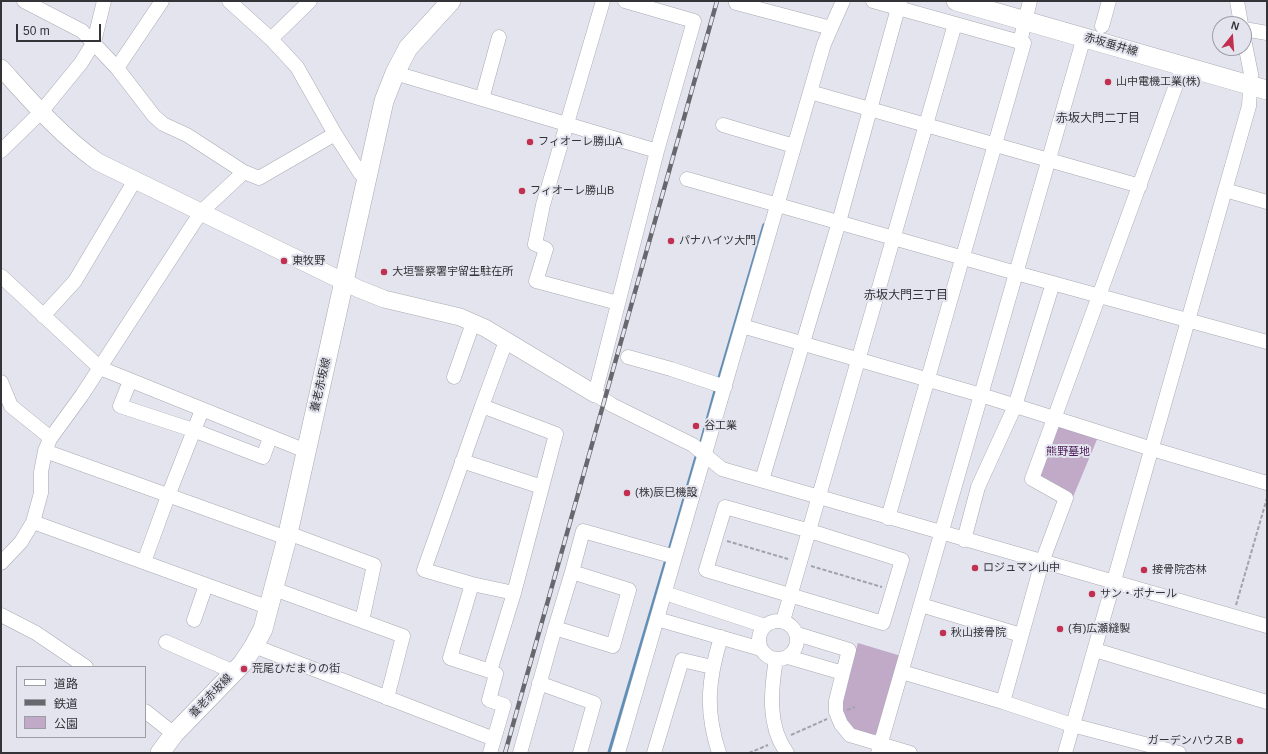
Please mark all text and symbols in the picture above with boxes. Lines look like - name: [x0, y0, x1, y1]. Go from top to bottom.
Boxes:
- scale bar: [18, 16, 103, 42]
- north arrow: [1212, 16, 1252, 56]
- text: N: [1230, 19, 1241, 32]
- text: 50 m: [23, 24, 50, 38]
- street label: 赤坂垂井線: [1083, 31, 1139, 59]
- place label: 山中電機工業(株): [1116, 75, 1200, 89]
- marker: 山中電機工業(株): [1103, 77, 1113, 87]
- district label: 赤坂大門二丁目: [1056, 112, 1140, 126]
- place label: フィオーレ勝山A: [538, 135, 622, 149]
- marker: フィオーレ勝山A: [525, 137, 535, 147]
- place label: フィオーレ勝山B: [530, 184, 614, 198]
- marker: フィオーレ勝山B: [517, 186, 527, 196]
- place label: パナハイツ大門: [679, 234, 756, 248]
- marker: パナハイツ大門: [666, 236, 676, 246]
- place label: 東牧野: [292, 254, 325, 268]
- marker: 東牧野: [279, 256, 289, 266]
- place label: 大垣警察署宇留生駐在所: [392, 265, 513, 279]
- marker: 大垣警察署宇留生駐在所: [379, 267, 389, 277]
- district label: 赤坂大門三丁目: [864, 289, 948, 303]
- street label: 養老赤坂線: [308, 357, 334, 413]
- place label: 谷工業: [704, 419, 737, 433]
- marker: 谷工業: [691, 421, 701, 431]
- park label: 熊野墓地: [1046, 445, 1090, 459]
- place label: (株)辰巳機設: [635, 486, 697, 500]
- marker: (株)辰巳機設: [622, 488, 632, 498]
- place label: ロジュマン山中: [983, 561, 1060, 575]
- marker: ロジュマン山中: [970, 563, 980, 573]
- place label: 接骨院杏林: [1152, 563, 1207, 577]
- marker: 接骨院杏林: [1139, 565, 1149, 575]
- place label: サン・ボナール: [1100, 587, 1177, 601]
- marker: サン・ボナール: [1087, 589, 1097, 599]
- place label: (有)広瀬縫製: [1068, 622, 1130, 636]
- marker: (有)広瀬縫製: [1055, 624, 1065, 634]
- place label: 秋山接骨院: [951, 626, 1006, 640]
- marker: 秋山接骨院: [938, 628, 948, 638]
- place label: 荒尾ひだまりの街: [252, 662, 340, 676]
- marker: 荒尾ひだまりの街: [239, 664, 249, 674]
- legend: [16, 666, 146, 738]
- street label: 養老赤坂線: [187, 672, 235, 720]
- text: 道路: [54, 677, 78, 691]
- text: 鉄道: [54, 697, 78, 711]
- text: 公園: [54, 717, 78, 731]
- place label: ガーデンハウスB: [1148, 734, 1232, 748]
- marker: ガーデンハウスB: [1235, 736, 1245, 746]

